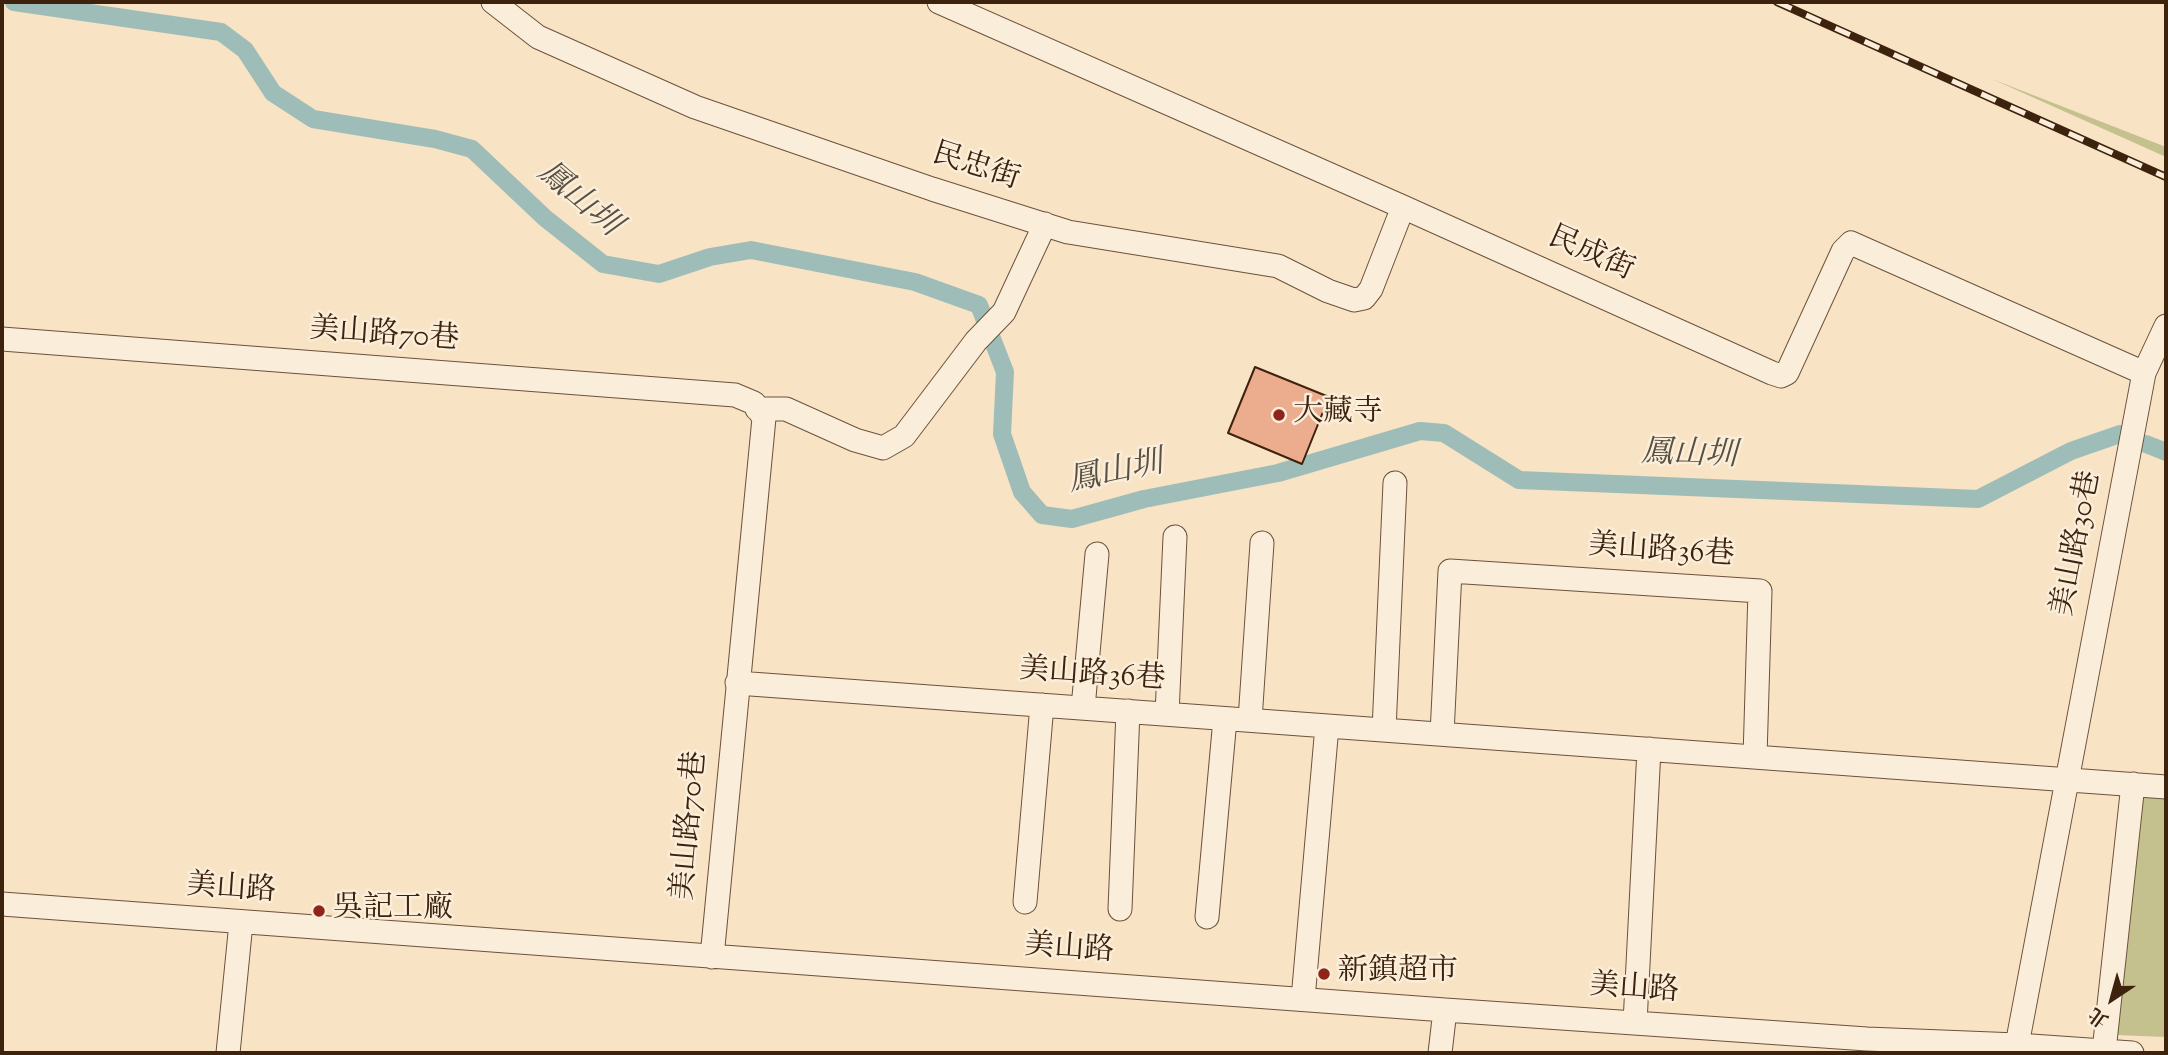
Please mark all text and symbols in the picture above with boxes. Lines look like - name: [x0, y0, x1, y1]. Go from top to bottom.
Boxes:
- street label: 民忠街: [927, 138, 1023, 200]
- water label: 鳳山圳: [528, 155, 626, 247]
- street label: 民成街: [1542, 221, 1638, 291]
- street label: 美山路70巷: [308, 314, 460, 360]
- place label: 大藏寺: [1293, 397, 1383, 433]
- marker: 大藏寺: [1271, 407, 1287, 423]
- water label: 鳳山圳: [1640, 436, 1738, 478]
- water label: 鳳山圳: [1065, 446, 1167, 504]
- street label: 美山路30巷: [2047, 468, 2111, 620]
- street label: 美山路36巷: [1587, 530, 1735, 576]
- street label: 美山路36巷: [1018, 654, 1166, 700]
- street label: 美山路70巷: [668, 750, 716, 902]
- street label: 美山路: [185, 870, 277, 912]
- place label: 吳記工廠: [333, 893, 453, 929]
- marker: 吳記工廠: [311, 903, 327, 919]
- street label: 美山路: [1023, 930, 1115, 972]
- place label: 新鎮超市: [1338, 956, 1458, 992]
- north arrow: [2077, 964, 2147, 1034]
- marker: 新鎮超市: [1316, 966, 1332, 982]
- street label: 美山路: [1588, 970, 1680, 1012]
- text: 北: [2084, 1000, 2115, 1033]

